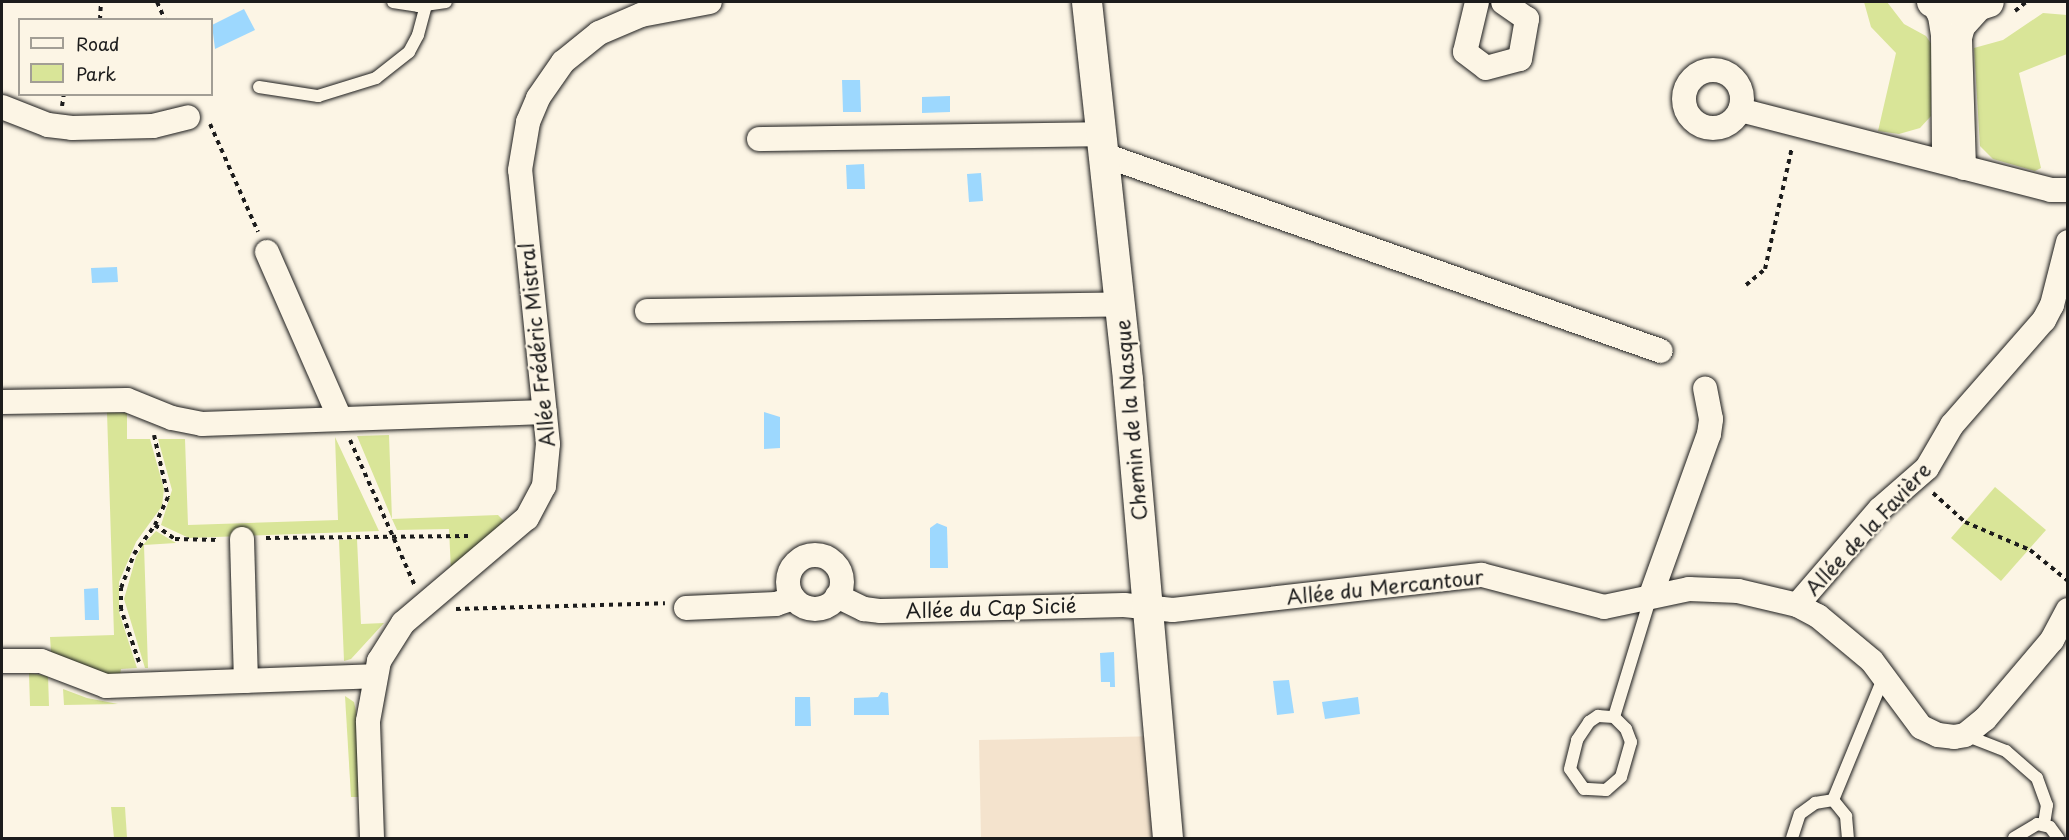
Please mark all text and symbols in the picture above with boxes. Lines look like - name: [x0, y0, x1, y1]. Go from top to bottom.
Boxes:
- legend: [18, 18, 213, 96]
- text: Road: [76, 30, 120, 57]
- text: Park: [76, 60, 116, 87]
- street label: Allée Frédéric Mistral: [514, 241, 560, 449]
- street label: Chemin de la Nasque: [1110, 318, 1152, 522]
- street label: Allée de la Favière: [1798, 456, 1938, 602]
- street label: Allée du Mercantour: [1285, 565, 1485, 609]
- street label: Allée du Cap Sicié: [903, 593, 1079, 623]

